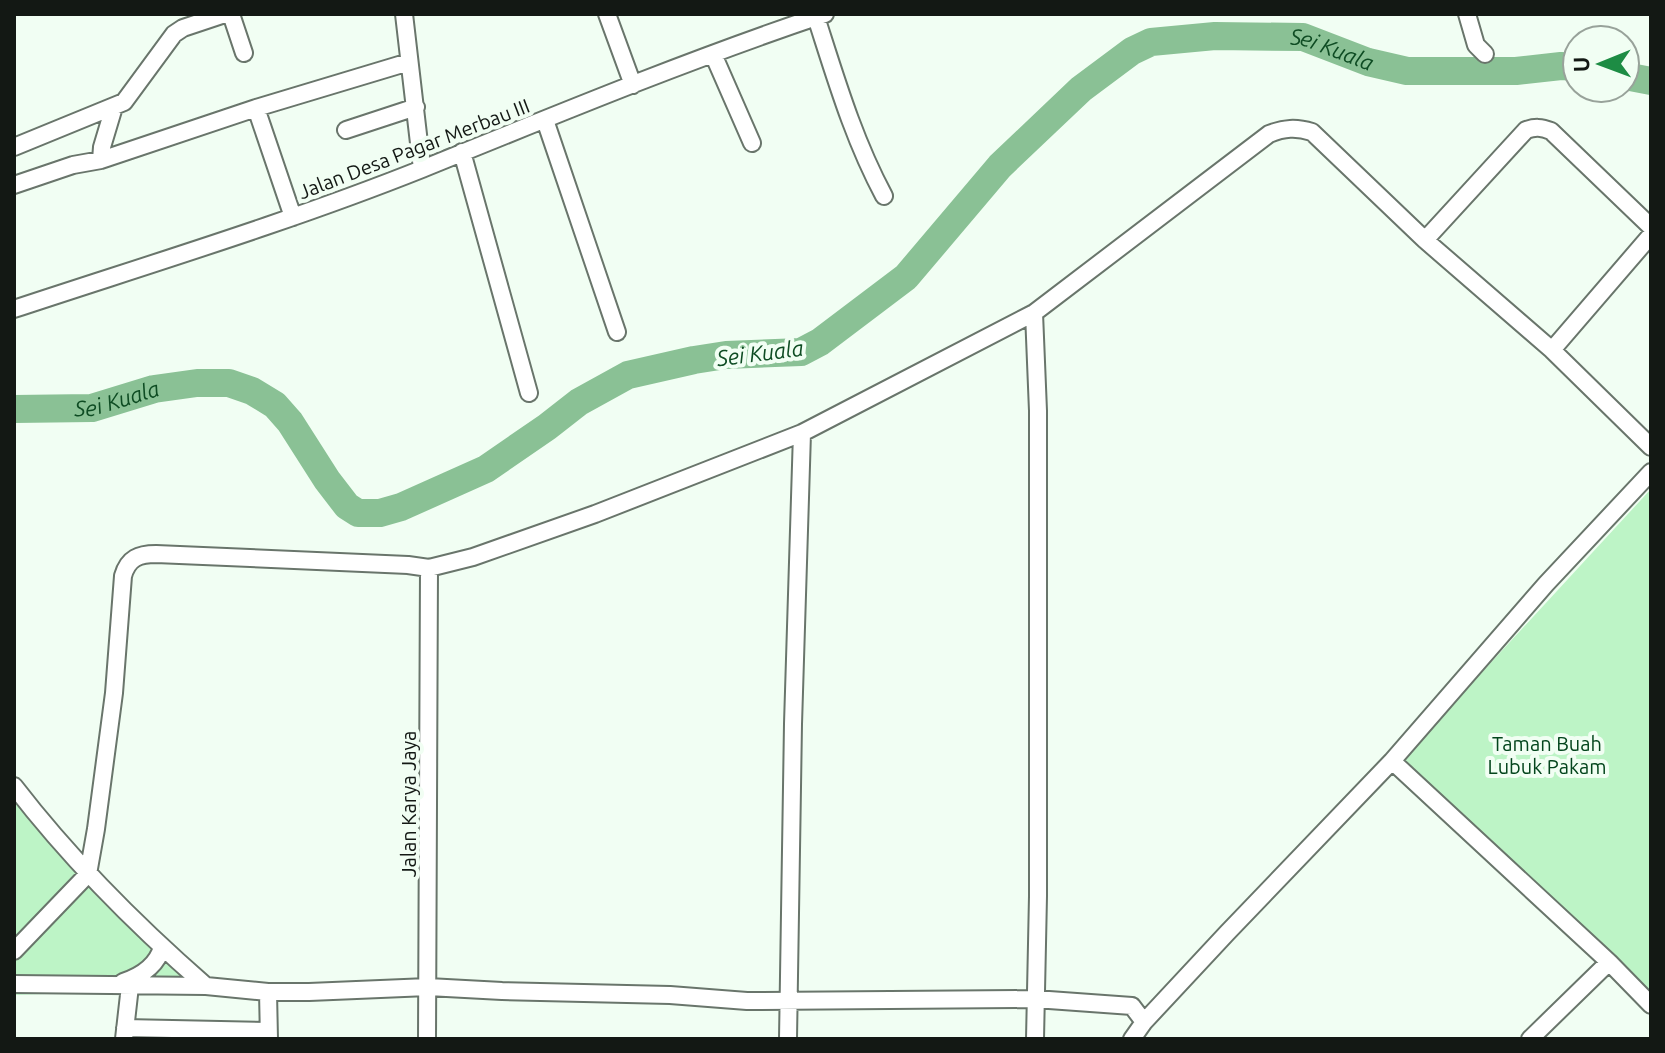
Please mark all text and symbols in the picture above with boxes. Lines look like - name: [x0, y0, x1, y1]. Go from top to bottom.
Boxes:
- water label: Sei Kuala: [1289, 24, 1377, 75]
- north arrow: [1561, 24, 1641, 104]
- text: U: [1568, 56, 1593, 72]
- street label: Jalan Desa Pagar Merbau III: [295, 94, 533, 203]
- water label: Sei Kuala: [714, 335, 805, 370]
- water label: Sei Kuala: [73, 375, 162, 420]
- street label: Jalan Karya Jaya: [397, 731, 420, 877]
- park label: Taman Buah Lubuk Pakam: [1487, 732, 1607, 778]

